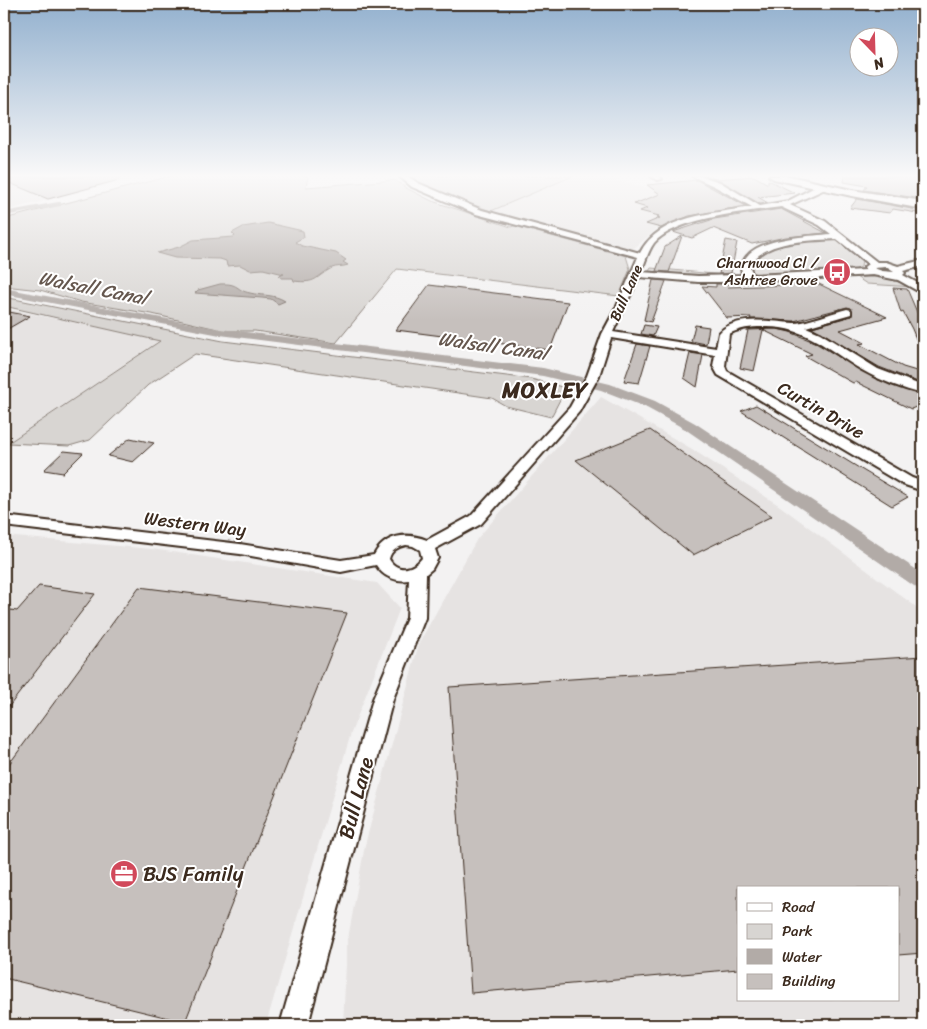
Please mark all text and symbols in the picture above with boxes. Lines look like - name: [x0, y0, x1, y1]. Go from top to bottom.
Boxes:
- north arrow: [850, 28, 900, 78]
- text: N: [869, 50, 889, 77]
- place label: Charnwood Cl / Ashtree Grove: [717, 250, 820, 293]
- bus stop icon: Charnwood Cl / Ashtree Grove: [822, 257, 852, 287]
- street label: Bull Lane: [602, 260, 650, 326]
- water label: Walsall Canal: [36, 261, 155, 316]
- water label: Walsall Canal: [436, 322, 554, 371]
- district label: MOXLEY: [501, 371, 589, 410]
- street label: Curtin Drive: [771, 372, 871, 448]
- street label: Western Way: [142, 502, 248, 546]
- street label: Bull Lane: [327, 753, 385, 843]
- place label: BJS Family: [143, 855, 244, 893]
- office icon: BJS Family: [109, 859, 139, 889]
- legend: [737, 886, 900, 1002]
- text: Road: [782, 894, 815, 920]
- text: Park: [782, 918, 813, 944]
- text: Water: [782, 944, 822, 970]
- text: Building: [782, 968, 836, 994]

